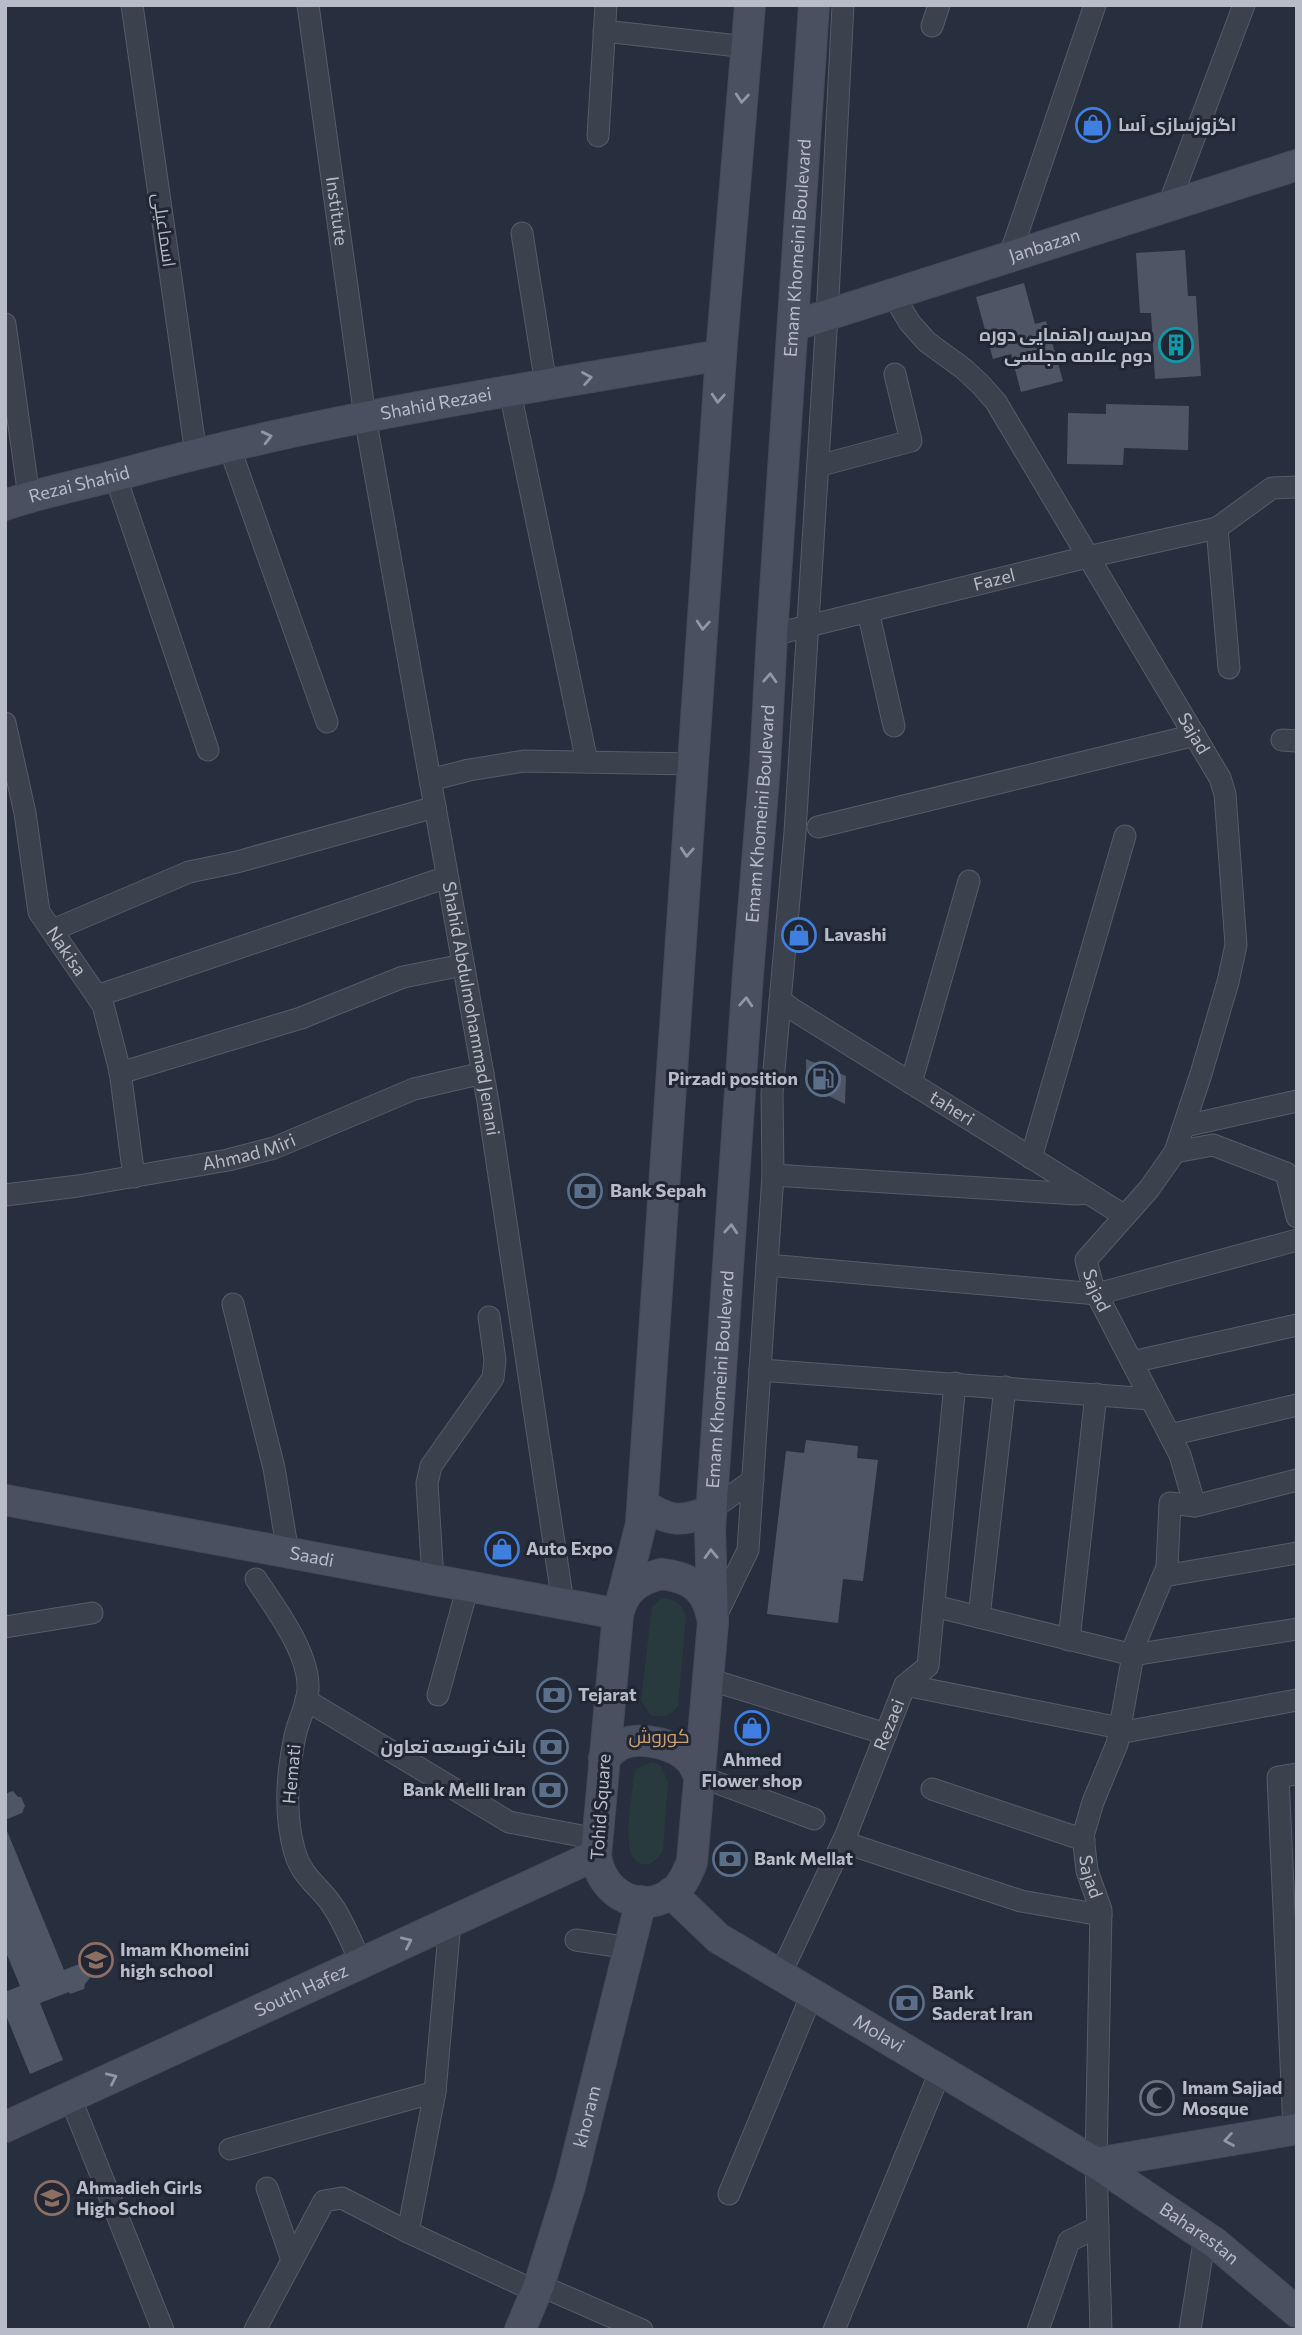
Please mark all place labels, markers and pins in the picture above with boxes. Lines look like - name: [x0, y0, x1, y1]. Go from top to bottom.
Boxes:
- shop icon: اگزوزسازی آسا: [1074, 106, 1112, 144]
- place label: اگزوزسازی آسا: [1118, 113, 1236, 136]
- place label: مدرسه راهنمایی دوره دوم علامه مجلسی: [979, 323, 1152, 368]
- building icon: مدرسه راهنمایی دوره دوم علامه مجلسی: [1157, 326, 1195, 364]
- shop icon: Lavashi: [780, 916, 818, 954]
- place label: Lavashi: [824, 923, 887, 945]
- fuel station icon: Pirzadi position: [804, 1060, 842, 1098]
- place label: Pirzadi position: [668, 1067, 798, 1089]
- bank icon: Bank Sepah: [566, 1172, 604, 1210]
- place label: Bank Sepah: [610, 1179, 706, 1201]
- shop icon: Auto Expo: [483, 1530, 521, 1568]
- place label: Auto Expo: [526, 1537, 613, 1559]
- bank icon: Tejarat: [535, 1676, 573, 1714]
- place label: Tejarat: [578, 1683, 637, 1705]
- shop icon: Ahmed Flower shop: [733, 1709, 771, 1747]
- bank icon: بانک توسعه تعاون: [532, 1728, 570, 1766]
- place label: بانک توسعه تعاون: [381, 1735, 526, 1758]
- place label: Ahmed Flower shop: [702, 1748, 803, 1791]
- bank icon: Bank Melli Iran: [531, 1771, 569, 1809]
- place label: Bank Melli Iran: [403, 1778, 526, 1800]
- bank icon: Bank Mellat: [711, 1840, 749, 1878]
- place label: Bank Mellat: [754, 1847, 854, 1869]
- place label: Imam Khomeini high school: [120, 1938, 249, 1981]
- school or university icon: Imam Khomeini high school: [77, 1941, 115, 1979]
- place label: Bank Saderat Iran: [932, 1981, 1033, 2024]
- bank icon: Bank Saderat Iran: [888, 1984, 926, 2022]
- place label: Imam Sajjad Mosque: [1182, 2076, 1282, 2119]
- mosque icon: Imam Sajjad Mosque: [1138, 2079, 1176, 2117]
- place label: Ahmadieh Girls High School: [76, 2176, 202, 2219]
- school or university icon: Ahmadieh Girls High School: [33, 2179, 71, 2217]

